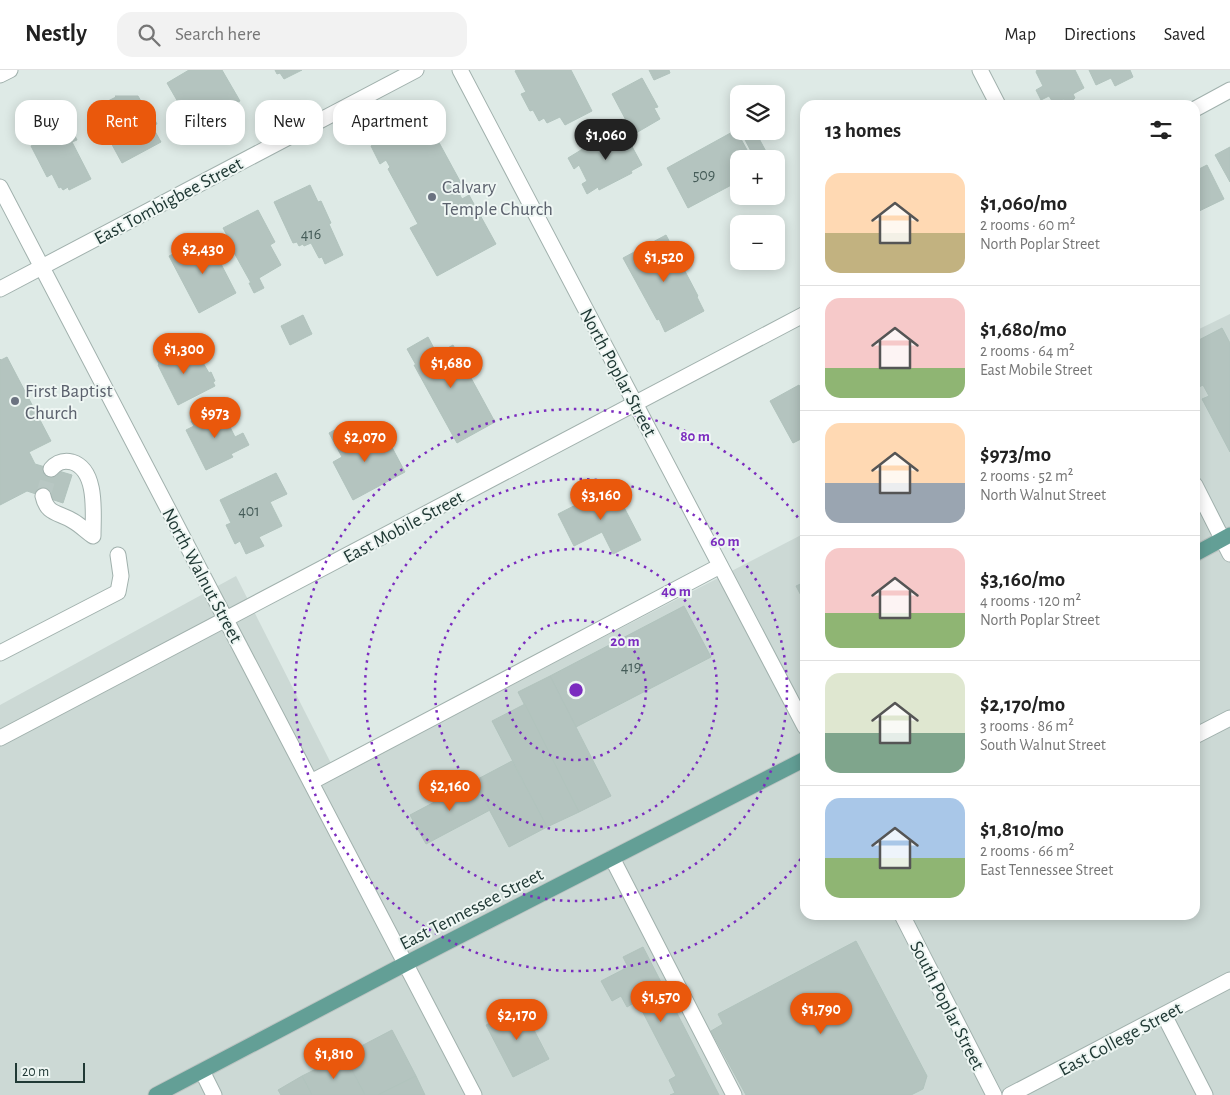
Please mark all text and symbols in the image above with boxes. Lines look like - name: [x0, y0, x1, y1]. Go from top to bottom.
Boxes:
- search box: [117, 12, 467, 57]
- icon: search: [135, 21, 163, 49]
- text: Nestly: [25, 22, 87, 46]
- text: Search here: [175, 25, 261, 44]
- text: Map: [1005, 26, 1036, 44]
- text: Directions: [1064, 26, 1136, 44]
- text: Saved: [1164, 26, 1205, 44]
- map controls: [730, 85, 785, 270]
- button: layers: [730, 85, 785, 140]
- chip: Buy: [15, 100, 77, 145]
- chip: Rent: [87, 100, 156, 145]
- chip: Filters: [166, 100, 245, 145]
- chip: New: [255, 100, 323, 145]
- chip: Apartment: [333, 100, 446, 145]
- icon: filters: [1147, 116, 1175, 144]
- pin: $1,060: [565, 118, 647, 161]
- text: 13 homes: [825, 120, 901, 141]
- text: $1,060: [585, 127, 627, 143]
- button: +: [730, 150, 785, 205]
- street label: East Tombigbee Street: [91, 154, 246, 248]
- house number: 509: [693, 167, 715, 183]
- place label: Calvary Temple Church: [442, 178, 553, 219]
- marker: Calvary Temple Church: [426, 191, 438, 203]
- icon: home: [865, 193, 925, 253]
- text: $1,060/mo: [980, 193, 1067, 214]
- button: −: [730, 215, 785, 270]
- text: 2 rooms · 60 m²: [980, 217, 1075, 233]
- house number: 416: [301, 226, 321, 242]
- pin: $2,430: [162, 232, 244, 275]
- text: North Poplar Street: [980, 236, 1100, 252]
- pin: $1,520: [623, 240, 705, 283]
- text: $2,430: [182, 241, 224, 257]
- text: $1,520: [644, 249, 684, 265]
- street label: North Poplar Street: [576, 305, 659, 440]
- icon: home: [865, 318, 925, 378]
- text: $1,680/mo: [980, 319, 1067, 340]
- pin: $1,300: [143, 332, 225, 375]
- text: $1,300: [164, 341, 204, 357]
- text: 2 rooms · 64 m²: [980, 343, 1075, 359]
- pin: $1,680: [410, 346, 492, 389]
- text: $1,680: [431, 355, 471, 371]
- text: East Mobile Street: [980, 362, 1092, 378]
- place label: First Baptist Church: [25, 382, 113, 423]
- marker: First Baptist Church: [9, 395, 21, 407]
- pin: $973: [185, 396, 245, 439]
- text: $973: [201, 405, 229, 421]
- pin: $2,070: [324, 420, 406, 463]
- text: $2,070: [344, 429, 386, 445]
- text: 80 m: [680, 429, 710, 444]
- icon: home: [865, 443, 925, 503]
- text: $973/mo: [980, 444, 1051, 465]
- text: 2 rooms · 52 m²: [980, 468, 1073, 484]
- pin: $3,160: [560, 478, 642, 521]
- text: $3,160: [581, 487, 621, 503]
- text: North Walnut Street: [980, 487, 1106, 503]
- street label: East Mobile Street: [340, 488, 467, 567]
- house number: 401: [238, 503, 260, 519]
- street label: North Walnut Street: [158, 505, 245, 646]
- text: 60 m: [710, 534, 740, 549]
- icon: home: [865, 568, 925, 628]
- text: $3,160/mo: [980, 569, 1065, 590]
- text: 40 m: [661, 584, 691, 599]
- text: 4 rooms · 120 m²: [980, 593, 1081, 609]
- text: North Poplar Street: [980, 612, 1100, 628]
- text: 20 m: [610, 634, 640, 649]
- house number: 419: [621, 659, 641, 675]
- centre of rings: [567, 681, 585, 699]
- icon: home: [865, 693, 925, 753]
- text: $2,170/mo: [980, 694, 1065, 715]
- text: 3 rooms · 86 m²: [980, 718, 1074, 734]
- text: South Walnut Street: [980, 737, 1106, 753]
- pin: $2,160: [409, 770, 491, 812]
- text: $2,160: [430, 778, 470, 794]
- icon: home: [865, 818, 925, 878]
- text: $1,810/mo: [980, 819, 1064, 840]
- text: 2 rooms · 66 m²: [980, 843, 1074, 859]
- text: East Tennessee Street: [980, 862, 1113, 878]
- street label: East Tennessee Street: [397, 865, 546, 954]
- street label: South Poplar Street: [906, 938, 987, 1073]
- pin: $1,570: [620, 980, 702, 1023]
- text: $1,570: [642, 989, 680, 1005]
- pin: $1,790: [780, 992, 862, 1035]
- pin: $2,170: [476, 998, 558, 1041]
- street label: East College Street: [1056, 999, 1185, 1080]
- text: $1,790: [801, 1001, 841, 1017]
- text: $2,170: [497, 1007, 537, 1023]
- pin: $1,810: [293, 1038, 375, 1080]
- text: $1,810: [315, 1046, 353, 1062]
- scale bar: [15, 1060, 85, 1083]
- text: 20 m: [22, 1065, 49, 1079]

